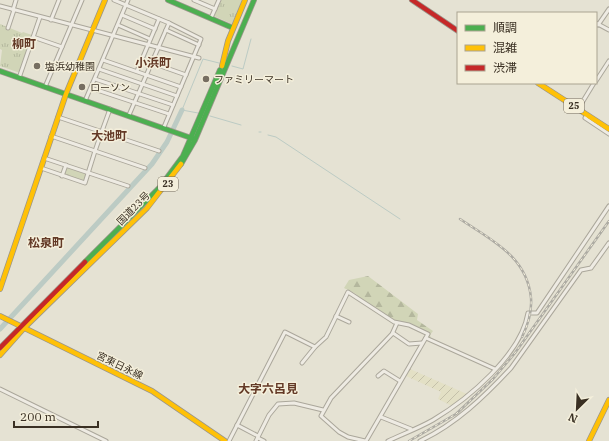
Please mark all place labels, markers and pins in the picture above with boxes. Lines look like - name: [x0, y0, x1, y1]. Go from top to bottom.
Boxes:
- place label: 塩浜幼稚園: [45, 60, 95, 73]
- marker: 塩浜幼稚園: [32, 61, 42, 71]
- place label: ファミリーマート: [214, 73, 294, 86]
- marker: ファミリーマート: [201, 74, 211, 84]
- place label: ローソン: [90, 81, 130, 94]
- marker: ローソン: [77, 82, 87, 92]

